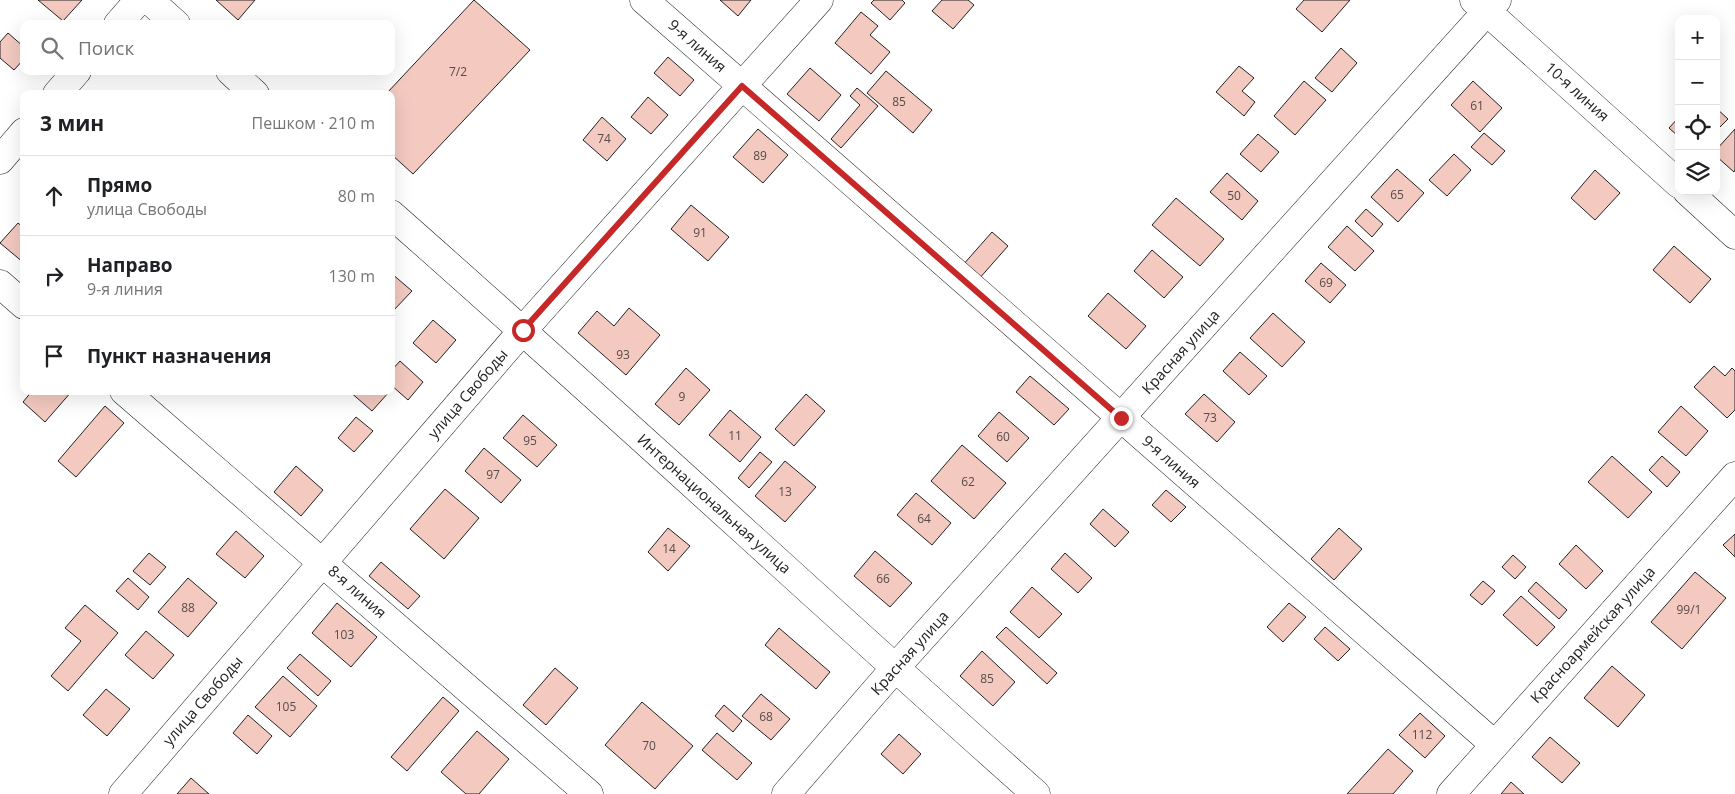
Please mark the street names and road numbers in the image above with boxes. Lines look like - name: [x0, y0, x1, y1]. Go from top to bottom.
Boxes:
- street label: 9-я линия: [664, 14, 731, 76]
- street label: 10-я линия: [1541, 57, 1614, 125]
- street label: Красная улица: [1137, 305, 1224, 398]
- street label: улица Свободы: [423, 344, 512, 442]
- street label: Интернациональная улица: [634, 429, 796, 578]
- street label: 9-я линия: [1138, 430, 1205, 492]
- street label: 8-я линия: [324, 560, 391, 622]
- street label: Красноармейская улица: [1525, 562, 1659, 707]
- street label: Красная улица: [866, 606, 953, 699]
- street label: улица Свободы: [158, 651, 247, 749]

